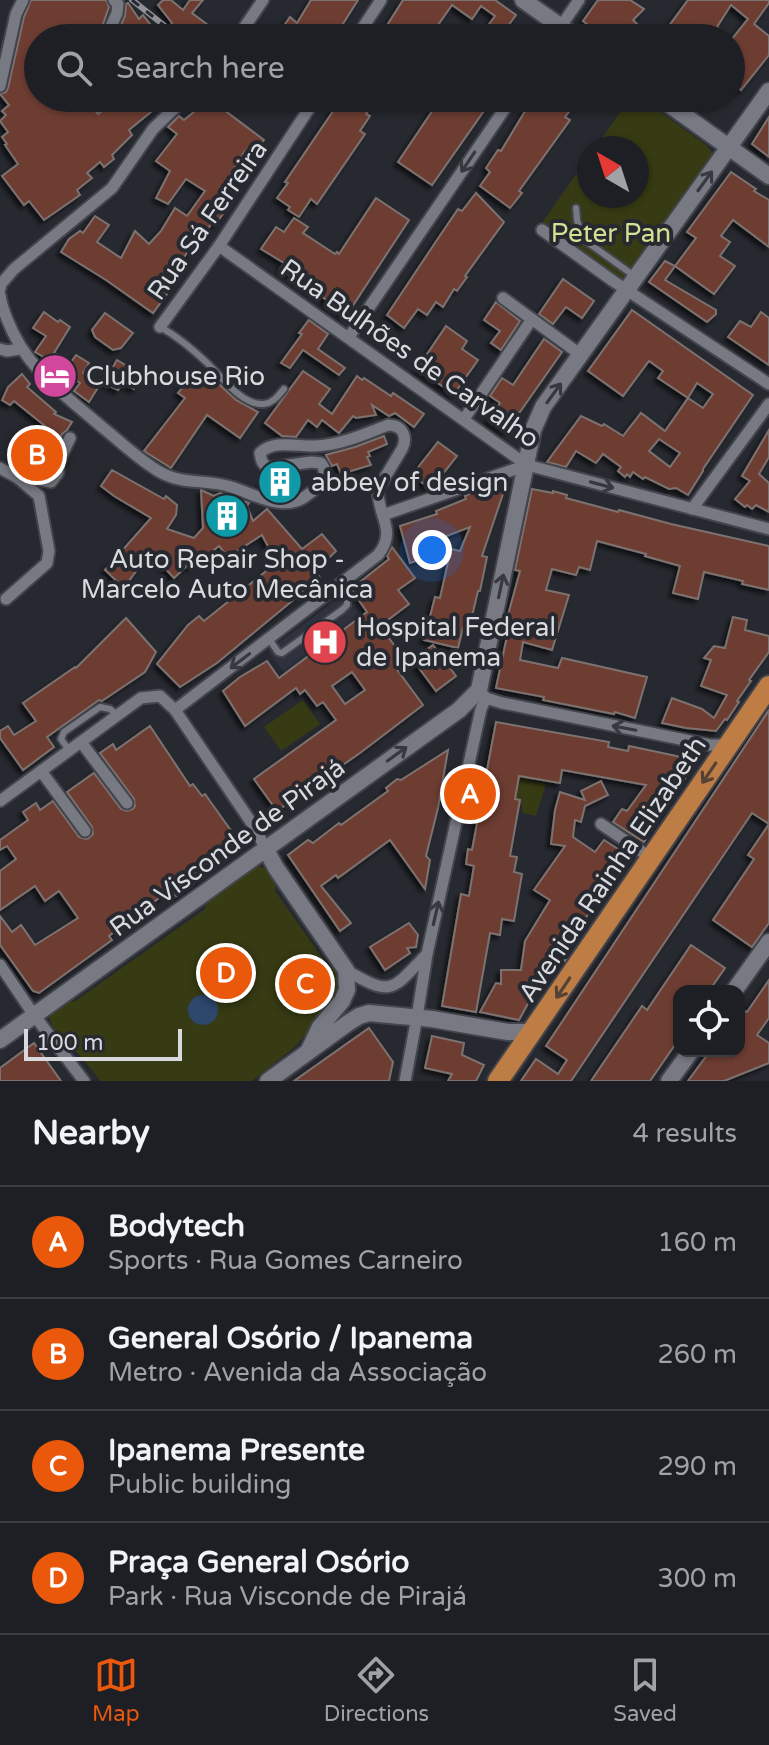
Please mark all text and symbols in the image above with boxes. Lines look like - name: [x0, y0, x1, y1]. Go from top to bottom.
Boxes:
- search box: [24, 24, 745, 112]
- icon: search: [52, 46, 96, 90]
- text: Search here: [116, 50, 285, 87]
- street label: Rua Sá Ferreira: [141, 134, 274, 306]
- north arrow: [577, 136, 649, 208]
- one-way arrow: [460, 151, 476, 173]
- one-way arrow: [697, 171, 713, 193]
- park label: Peter Pan: [551, 218, 671, 249]
- street label: Rua Bulhões de Carvalho: [275, 252, 545, 455]
- hotel icon: Clubhouse Rio: [31, 352, 79, 400]
- place label: Clubhouse Rio: [86, 361, 265, 392]
- one-way arrow: [545, 382, 562, 404]
- pin: B: [11, 425, 63, 485]
- building icon: abbey of design: [256, 458, 304, 506]
- place label: abbey of design: [311, 467, 508, 498]
- one-way arrow: [589, 478, 614, 493]
- building icon: Auto Repair Shop - Marcelo Auto Mecânica: [203, 492, 251, 540]
- your location: [412, 530, 452, 570]
- place label: Auto Repair Shop - Marcelo Auto Mecânica: [81, 544, 373, 605]
- one-way arrow: [494, 574, 509, 599]
- place label: Hospital Federal de Ipanema: [356, 612, 556, 673]
- hospital icon: Hospital Federal de Ipanema: [301, 618, 349, 666]
- one-way arrow: [230, 652, 251, 669]
- one-way arrow: [612, 719, 638, 734]
- street label: Avenida Rainha Elizabeth: [512, 731, 713, 1008]
- one-way arrow: [386, 745, 407, 762]
- street label: Rua Visconde de Pirajá: [104, 752, 351, 943]
- one-way arrow: [701, 762, 717, 784]
- pin: A: [444, 764, 496, 824]
- one-way arrow: [429, 901, 444, 926]
- pin: D: [200, 943, 252, 1003]
- pin: C: [279, 954, 331, 1014]
- one-way arrow: [555, 976, 571, 998]
- map controls: [673, 985, 745, 1057]
- button: locate: [673, 985, 745, 1057]
- scale bar: [24, 1025, 182, 1061]
- text: 100 m: [36, 1030, 103, 1056]
- text: Nearby: [32, 1113, 150, 1154]
- text: 4 results: [632, 1118, 737, 1149]
- text: Bodytech: [108, 1208, 245, 1245]
- text: A: [48, 1227, 68, 1258]
- text: 160 m: [657, 1227, 737, 1258]
- text: Sports · Rua Gomes Carneiro: [108, 1245, 463, 1276]
- text: General Osório / Ipanema: [108, 1320, 473, 1357]
- text: B: [49, 1339, 67, 1370]
- text: 260 m: [657, 1339, 737, 1370]
- text: Metro · Avenida da Associação: [108, 1357, 487, 1388]
- text: Ipanema Presente: [108, 1432, 365, 1469]
- text: C: [49, 1451, 67, 1482]
- text: 290 m: [657, 1451, 737, 1482]
- text: Public building: [108, 1469, 291, 1500]
- text: Praça General Osório: [108, 1544, 410, 1581]
- text: D: [48, 1563, 68, 1594]
- text: 300 m: [657, 1563, 737, 1594]
- text: Park · Rua Visconde de Pirajá: [108, 1581, 467, 1612]
- tab: Map: [92, 1653, 140, 1727]
- tab: Directions: [324, 1653, 429, 1727]
- tab: Saved: [613, 1653, 677, 1727]

